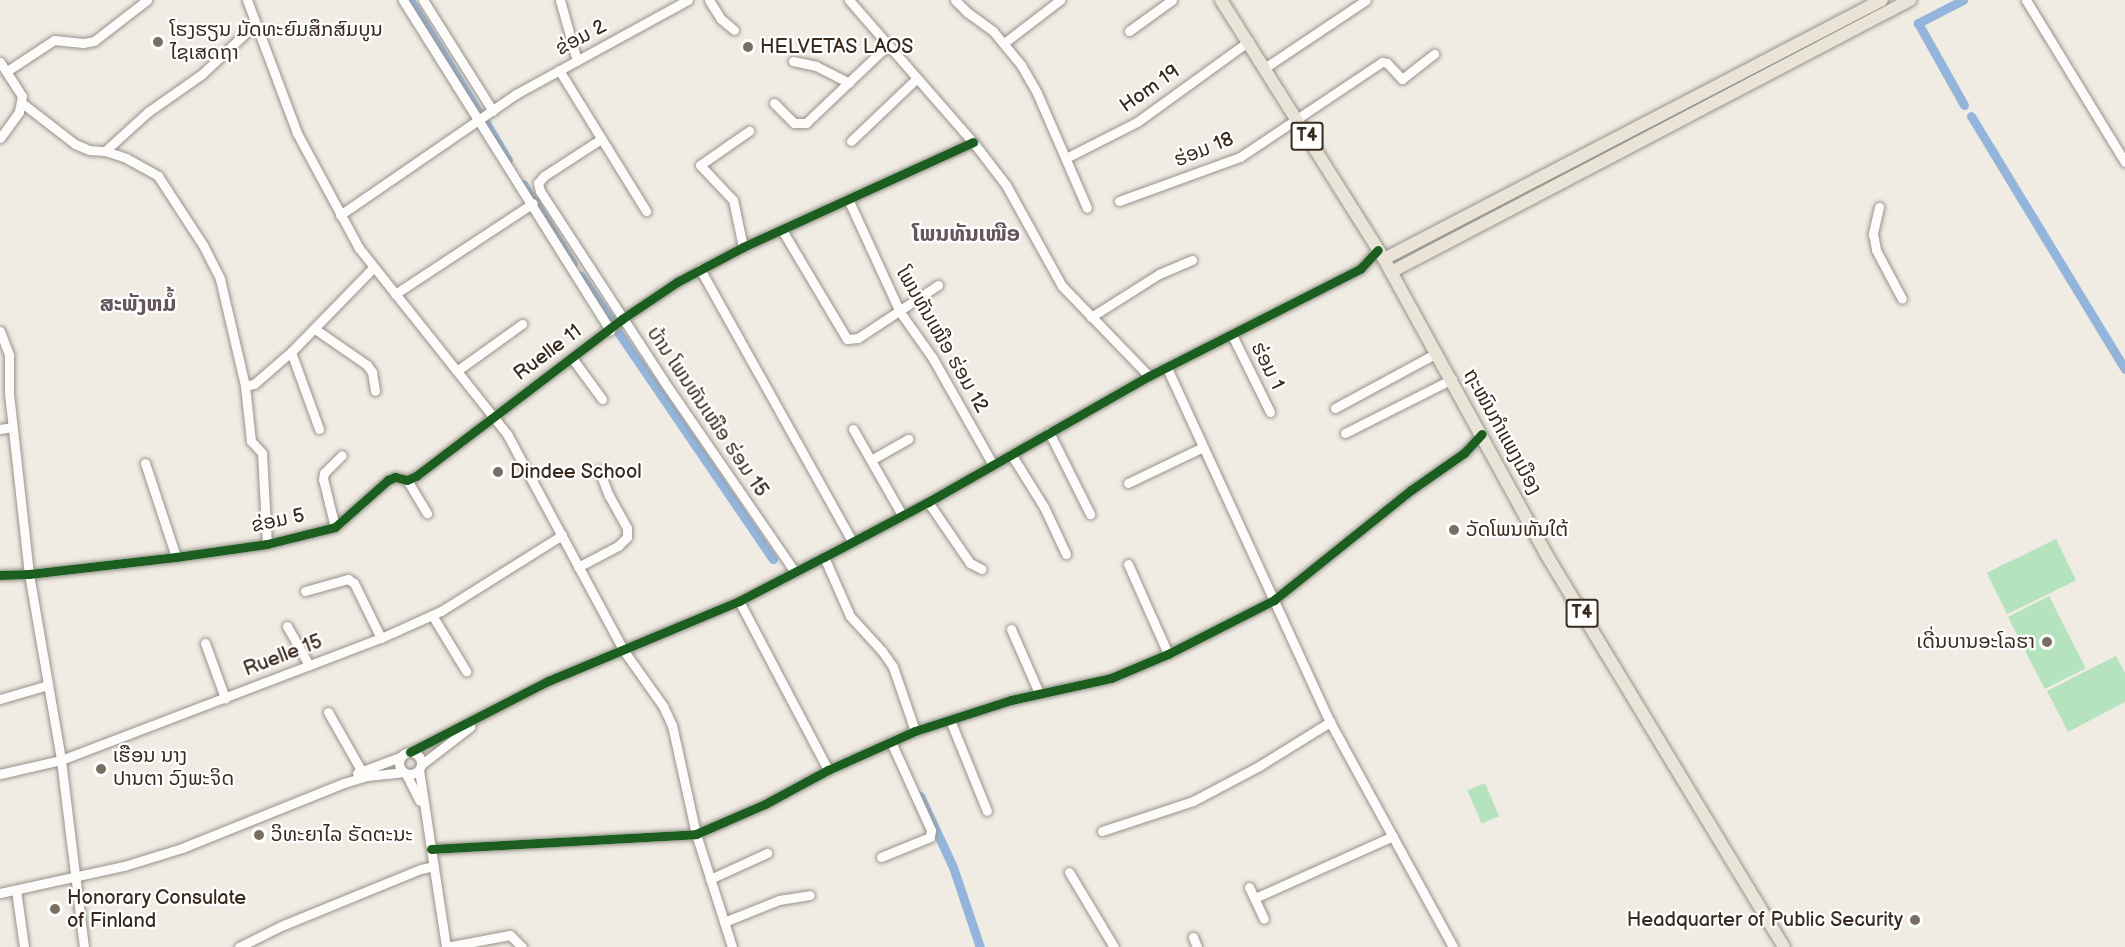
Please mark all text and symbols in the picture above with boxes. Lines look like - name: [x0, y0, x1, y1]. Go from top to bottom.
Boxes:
- street label: ຂ່ອມ 2: [551, 15, 611, 61]
- place label: ໂຮງຮຽນ ມັດທະຍົມສຶກສົມບູນ ໄຊເສດຖາ: [170, 19, 383, 66]
- marker: ໂຮງຮຽນ ມັດທະຍົມສຶກສົມບູນ ໄຊເສດຖາ: [151, 35, 165, 49]
- place label: HELVETAS LAOS: [760, 35, 913, 59]
- marker: HELVETAS LAOS: [741, 40, 755, 54]
- street label: Hom 19: [1116, 60, 1184, 118]
- road number: T4: [1290, 121, 1324, 151]
- street label: ຮ່ອມ 18: [1171, 127, 1237, 173]
- district label: ໂພນທັນເໜືອ: [912, 222, 1020, 248]
- street label: ໂພນທັນເໜືອ ຮ່ອມ 12: [891, 263, 993, 417]
- district label: ສະພັງຫມໍ້: [100, 292, 176, 318]
- street label: Ruelle 11: [509, 320, 587, 386]
- street label: ບ້ານ ໂພນທັນເໜືອ ຮ່ອມ 15: [641, 322, 773, 502]
- street label: ຮ່ອມ 1: [1245, 338, 1289, 394]
- street label: ຖະໜົນກຳແພງເມືອງ: [1458, 365, 1546, 499]
- place label: Dindee School: [510, 460, 642, 484]
- marker: Dindee School: [491, 465, 505, 479]
- street label: ຂ່ອມ 5: [249, 504, 307, 538]
- place label: ວັດໂພນທັນໃຕ້: [1466, 518, 1568, 542]
- marker: ວັດໂພນທັນໃຕ້: [1447, 523, 1461, 537]
- road number: T4: [1566, 598, 1598, 628]
- street label: Ruelle 15: [240, 630, 326, 682]
- place label: ເດີ່ນບານອະໂລຮາ: [1917, 630, 2035, 654]
- marker: ເດີ່ນບານອະໂລຮາ: [2040, 635, 2054, 649]
- place label: ເຮືອນ ນາງ ປານຕາ ວົງພະຈິດ: [113, 745, 234, 792]
- marker: ເຮືອນ ນາງ ປານຕາ ວົງພະຈິດ: [94, 762, 108, 776]
- place label: ວິທະຍາໄລ ຣັດຕະນະ: [271, 823, 413, 847]
- marker: ວິທະຍາໄລ ຣັດຕະນະ: [252, 828, 266, 842]
- place label: Honorary Consulate of Finland: [67, 886, 247, 933]
- marker: Honorary Consulate of Finland: [48, 902, 62, 916]
- place label: Headquarter of Public Security: [1626, 908, 1903, 932]
- marker: Headquarter of Public Security: [1908, 913, 1922, 927]

